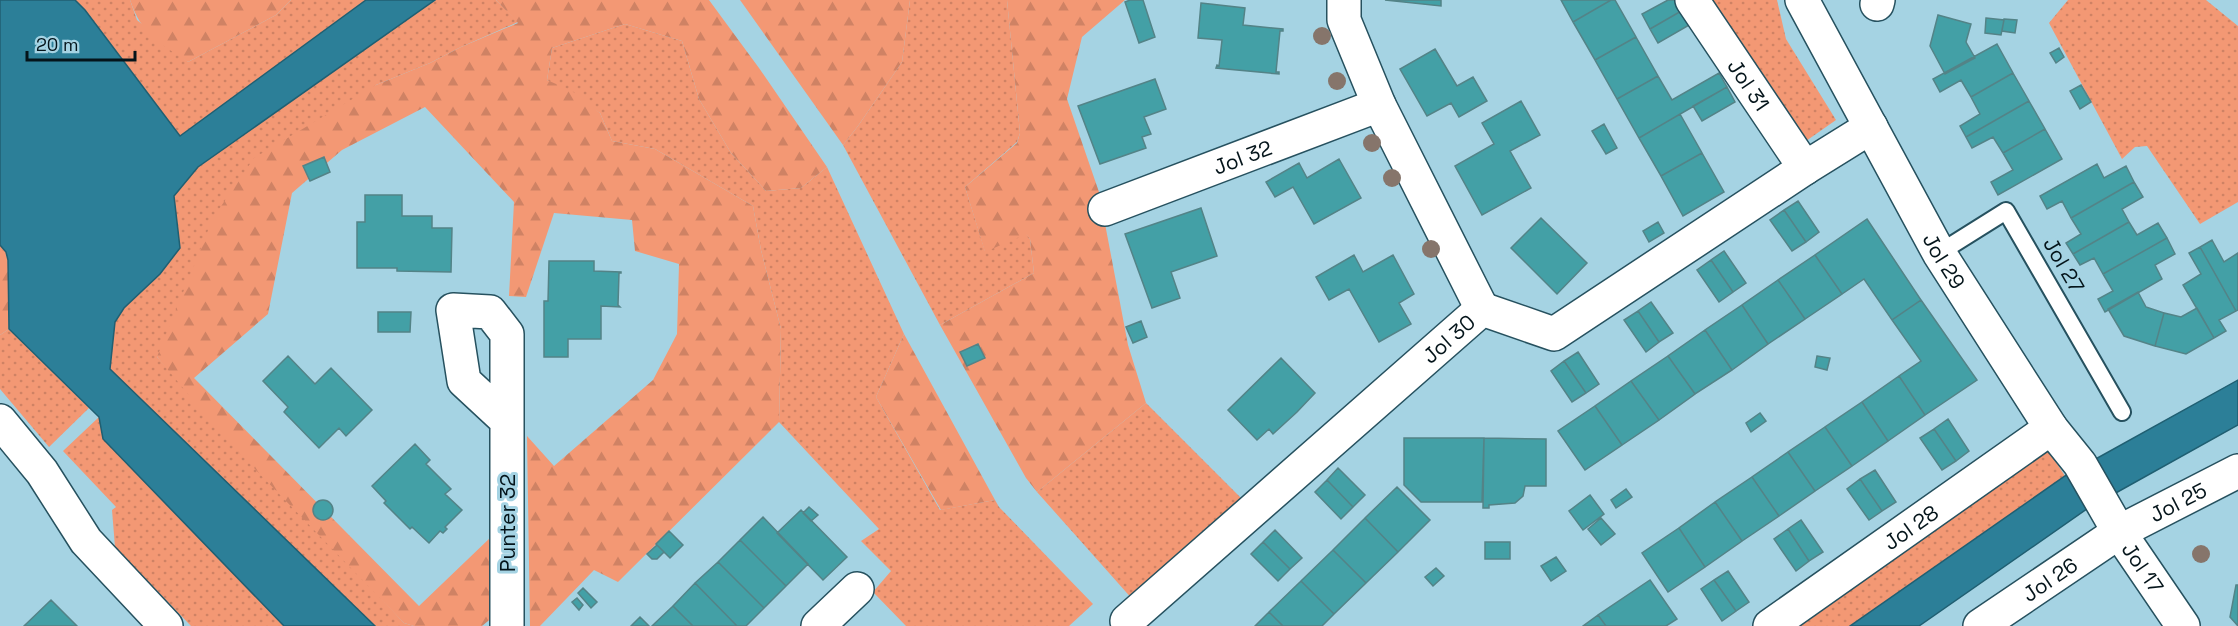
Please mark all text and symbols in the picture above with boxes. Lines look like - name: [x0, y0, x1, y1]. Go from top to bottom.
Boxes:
- scale bar: [27, 24, 135, 62]
- text: 20 m: [36, 33, 79, 56]
- street label: Jol 31: [1722, 54, 1776, 116]
- street label: Jol 32: [1209, 133, 1276, 180]
- street label: Jol 29: [1917, 228, 1972, 294]
- street label: Jol 27: [2037, 232, 2091, 298]
- street label: Jol 30: [1416, 308, 1481, 369]
- street label: Punter 32: [494, 474, 521, 572]
- street label: Jol 25: [2145, 476, 2211, 528]
- street label: Jol 28: [1878, 498, 1943, 556]
- street label: Jol 17: [2116, 537, 2170, 598]
- street label: Jol 26: [2017, 551, 2082, 607]

